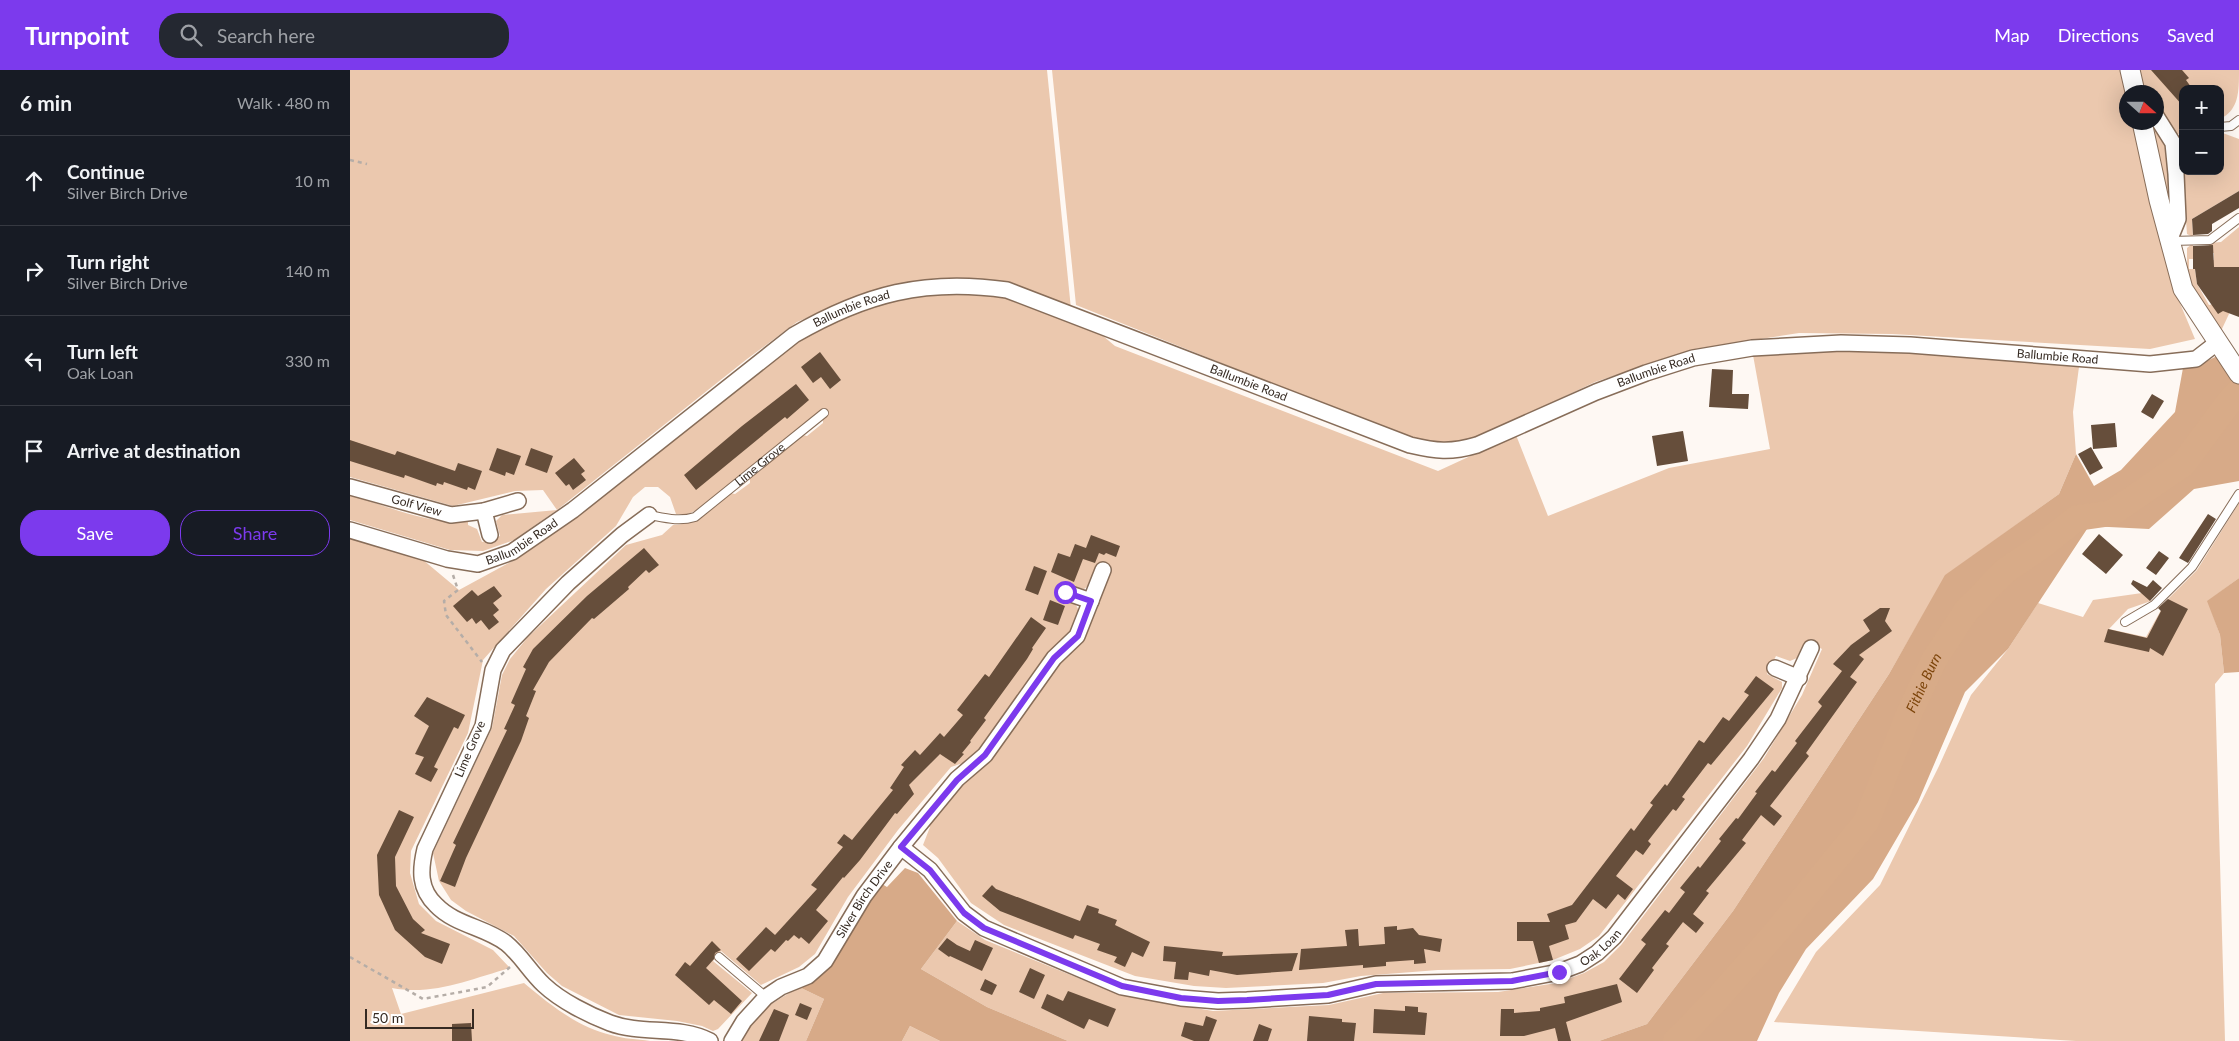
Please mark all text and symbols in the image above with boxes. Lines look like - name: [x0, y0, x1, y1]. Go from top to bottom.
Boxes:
- search box: [159, 13, 509, 58]
- text: Turnpoint: [25, 21, 129, 50]
- icon: search: [177, 21, 205, 49]
- text: Search here: [217, 24, 315, 47]
- text: Map: [1994, 24, 2030, 46]
- text: Directions: [2058, 24, 2139, 46]
- text: Saved: [2167, 24, 2214, 46]
- north arrow: [2119, 85, 2164, 130]
- map controls: [2179, 85, 2224, 175]
- button: +: [2179, 85, 2224, 130]
- text: 6 min: [20, 90, 72, 115]
- text: Walk · 480 m: [237, 93, 330, 112]
- button: −: [2179, 130, 2224, 175]
- text: Continue: [67, 160, 145, 183]
- icon: ahead: [20, 167, 48, 195]
- text: 10 m: [294, 171, 330, 190]
- text: Silver Birch Drive: [67, 183, 188, 202]
- text: Turn right: [67, 250, 149, 273]
- icon: right: [20, 257, 48, 285]
- text: 140 m: [285, 261, 330, 280]
- text: Silver Birch Drive: [67, 273, 188, 292]
- street label: Ballumbie Road: [810, 286, 891, 330]
- text: Turn left: [67, 340, 138, 363]
- street label: Ballumbie Road: [2016, 345, 2099, 367]
- icon: left: [20, 347, 48, 375]
- street label: Ballumbie Road: [1615, 350, 1697, 390]
- text: 330 m: [285, 351, 330, 370]
- street label: Ballumbie Road: [1208, 361, 1290, 404]
- text: Oak Loan: [67, 363, 133, 382]
- icon: arrive: [20, 437, 48, 465]
- text: Arrive at destination: [67, 439, 240, 462]
- street label: Lime Grove: [731, 440, 788, 489]
- street label: Golf View: [390, 491, 444, 519]
- button: Save: [20, 510, 170, 556]
- button: Share: [180, 510, 330, 556]
- street label: Ballumbie Road: [483, 515, 561, 568]
- route start: [1054, 581, 1077, 604]
- water label: Fithie Burn: [1902, 649, 1945, 715]
- street label: Lime Grove: [451, 718, 488, 779]
- street label: Silver Birch Drive: [833, 857, 895, 941]
- street label: Oak Loan: [1577, 926, 1624, 969]
- route end: [1548, 961, 1571, 984]
- scale bar: [365, 1006, 474, 1029]
- text: 50 m: [372, 1009, 403, 1026]

